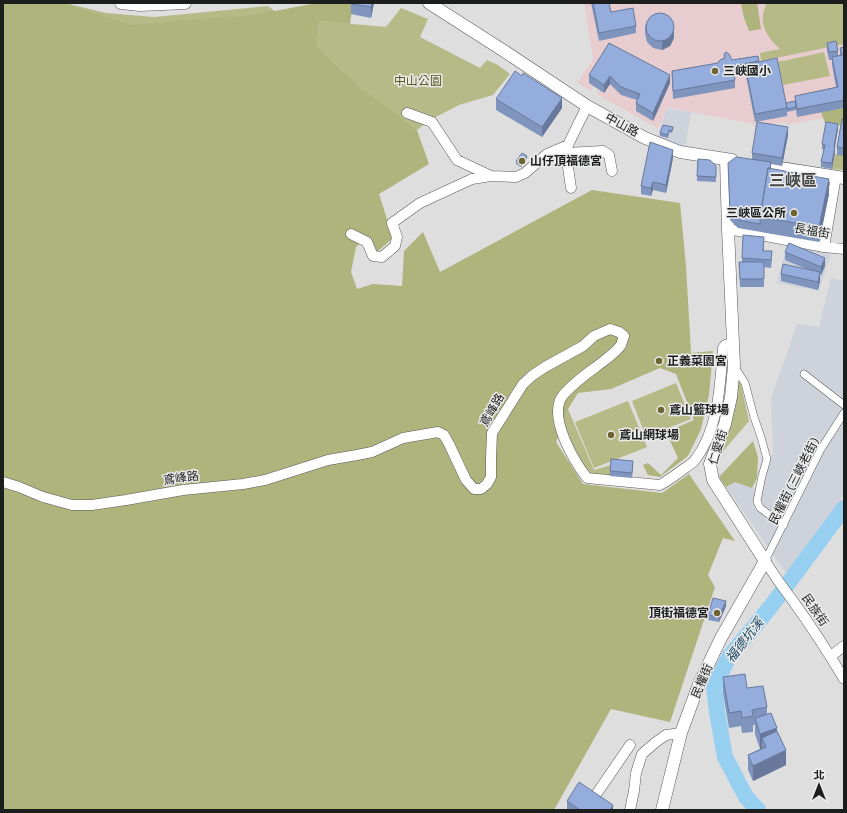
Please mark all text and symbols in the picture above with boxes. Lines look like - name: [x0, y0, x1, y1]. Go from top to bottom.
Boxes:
- place label: 三峽國小: [723, 63, 771, 77]
- marker: 三峽國小: [710, 66, 720, 76]
- park label: 中山公園: [394, 73, 442, 87]
- street label: 中山路: [603, 109, 642, 139]
- place label: 山仔頂福德宮: [530, 153, 602, 167]
- marker: 山仔頂福德宮: [517, 156, 527, 166]
- district label: 三峽區: [769, 170, 817, 189]
- place label: 三峽區公所: [726, 205, 786, 219]
- marker: 三峽區公所: [789, 208, 799, 218]
- street label: 長福街: [793, 220, 831, 240]
- place label: 正義菜園宮: [667, 353, 727, 367]
- marker: 正義菜園宮: [654, 356, 664, 366]
- street label: 鳶峰路: [476, 390, 506, 429]
- place label: 鳶山籃球場: [669, 402, 729, 416]
- marker: 鳶山籃球場: [656, 405, 666, 415]
- place label: 鳶山網球場: [619, 427, 679, 441]
- street label: 仁愛街: [705, 427, 729, 466]
- marker: 鳶山網球場: [606, 430, 616, 440]
- street label: 民權街 (三峽老街): [765, 435, 821, 526]
- street label: 鳶峰路: [162, 468, 200, 486]
- street label: 民族街: [800, 591, 832, 628]
- place label: 頂街福德宮: [649, 605, 709, 619]
- marker: 頂街福德宮: [712, 608, 722, 618]
- water label: 福德坑溪: [722, 613, 768, 665]
- street label: 民權街: [688, 661, 715, 700]
- north arrow: [799, 765, 839, 805]
- text: 北: [814, 768, 825, 781]

